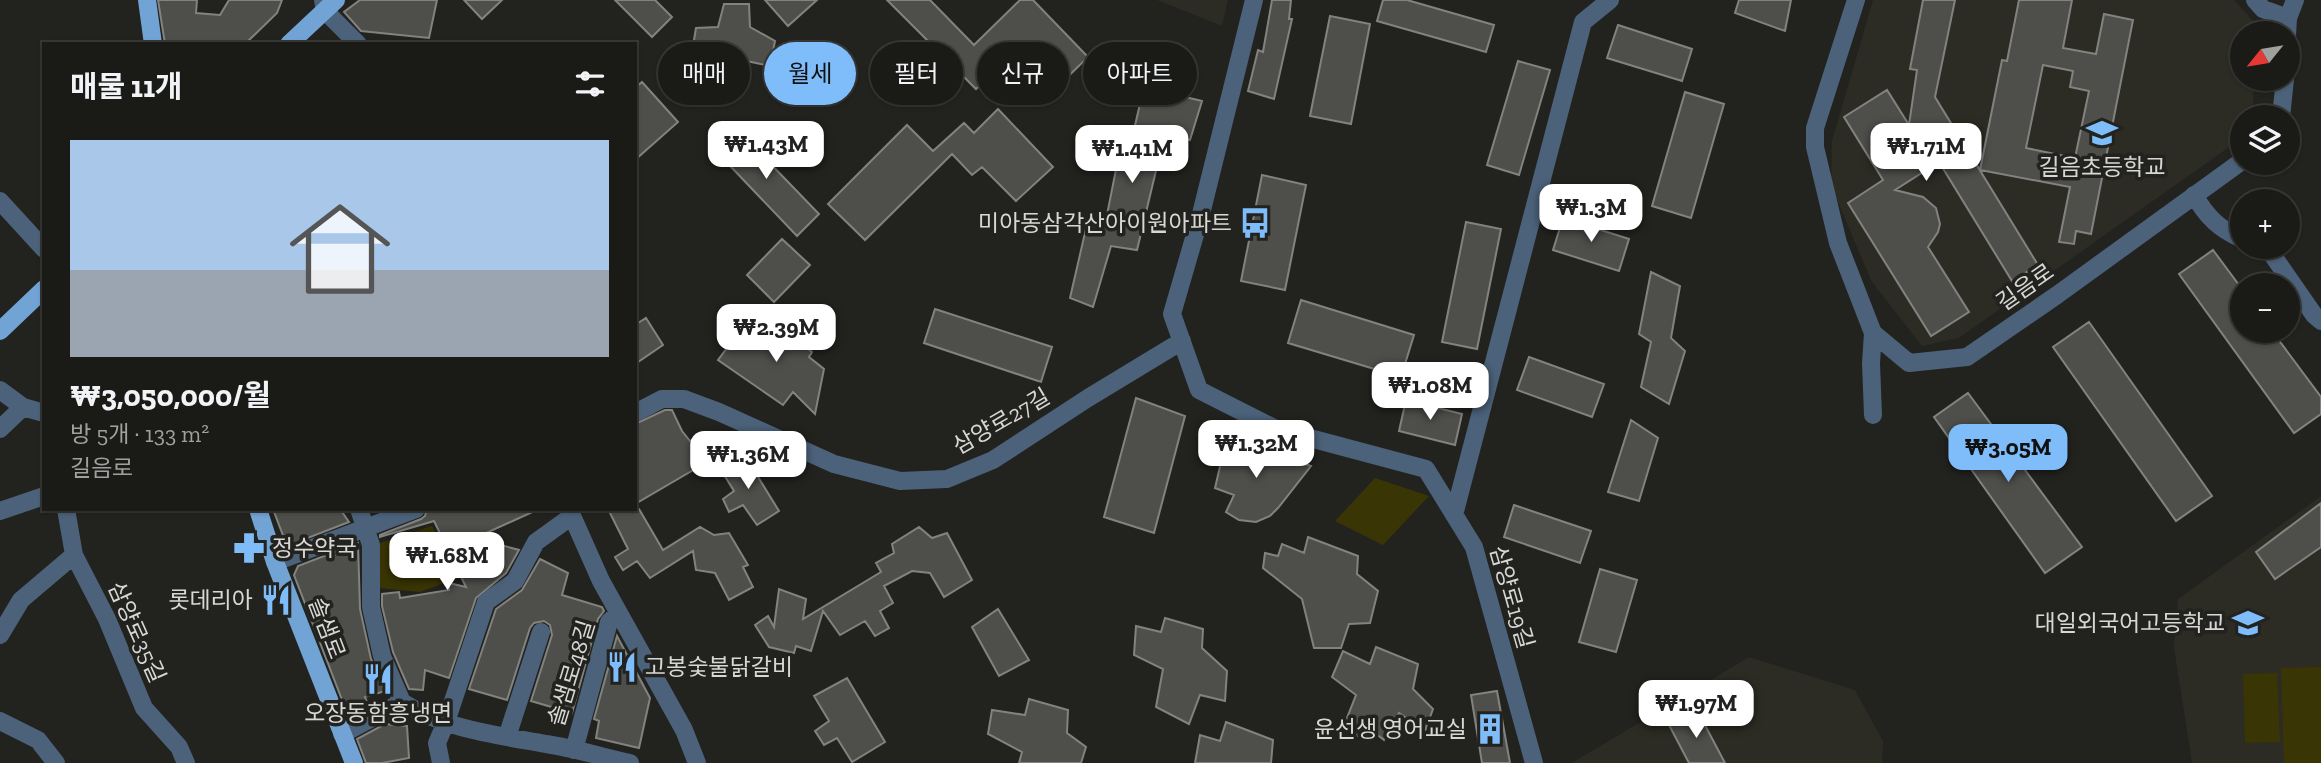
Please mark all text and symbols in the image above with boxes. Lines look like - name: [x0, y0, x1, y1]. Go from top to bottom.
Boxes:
- north arrow: [2230, 21, 2300, 91]
- map controls: [2230, 21, 2300, 343]
- chip: 매매: [658, 42, 750, 105]
- chip: 월세: [764, 42, 856, 105]
- chip: 필터: [870, 42, 963, 105]
- chip: 신규: [977, 42, 1069, 105]
- chip: 아파트: [1083, 42, 1197, 105]
- icon: filters: [571, 65, 609, 103]
- text: 매물 11개: [70, 69, 183, 105]
- button: layers: [2230, 105, 2300, 175]
- school or university icon: 길음초등학교: [2085, 116, 2119, 150]
- pin: ₩1.43M: [709, 122, 823, 181]
- pin: ₩1.71M: [1869, 124, 1983, 183]
- pin: ₩1.41M: [1075, 125, 1189, 185]
- text: ₩1.43M: [724, 130, 808, 158]
- text: ₩1.71M: [1887, 132, 1965, 160]
- text: ₩1.41M: [1091, 134, 1173, 162]
- place label: 길음초등학교: [2039, 153, 2165, 181]
- pin: ₩1.3M: [1542, 184, 1640, 244]
- icon: home: [277, 186, 403, 312]
- button: +: [2230, 189, 2300, 259]
- text: ₩1.3M: [1555, 193, 1627, 221]
- bus stop icon: 미아동삼각산아이원아파트: [1238, 206, 1272, 240]
- place label: 미아동삼각산아이원아파트: [978, 209, 1232, 237]
- street label: 길음로: [1991, 257, 2059, 317]
- button: −: [2230, 273, 2300, 343]
- pin: ₩2.39M: [719, 304, 833, 364]
- text: ₩2.39M: [733, 313, 819, 341]
- pin: ₩1.08M: [1373, 362, 1487, 422]
- text: ₩1.08M: [1388, 371, 1472, 399]
- text: ₩3,050,000/월: [70, 378, 271, 414]
- street label: 삼양로27길: [948, 382, 1054, 460]
- text: 방 5개 · 133 m²: [70, 420, 209, 448]
- pin: ₩1.32M: [1199, 420, 1313, 480]
- pin: ₩3.05M: [1951, 424, 2065, 484]
- text: ₩1.32M: [1214, 429, 1298, 457]
- pin: ₩1.36M: [691, 432, 805, 491]
- text: ₩3.05M: [1964, 433, 2052, 461]
- text: ₩1.36M: [706, 440, 790, 468]
- text: 길음로: [70, 454, 133, 482]
- pharmacy icon: 정수약국: [232, 531, 266, 565]
- pin: ₩1.68M: [390, 532, 504, 592]
- place label: 정수약국: [272, 534, 357, 562]
- text: ₩1.68M: [405, 541, 489, 569]
- street label: 삼양로19길: [1484, 542, 1540, 652]
- street label: 삼양로35길: [102, 577, 172, 687]
- restaurant icon: 롯데리아: [259, 583, 293, 617]
- place label: 롯데리아: [168, 586, 253, 614]
- street label: 솔샘로: [303, 593, 351, 663]
- school or university icon: 대일외국어고등학교: [2231, 606, 2265, 640]
- place label: 대일외국어고등학교: [2035, 609, 2225, 637]
- street label: 솔샘로48길: [542, 617, 600, 729]
- restaurant icon: 고봉숯불닭갈비: [605, 650, 639, 684]
- place label: 고봉숯불닭갈비: [645, 653, 793, 681]
- restaurant icon: 오장동함흥냉면: [361, 662, 395, 696]
- pin: ₩1.97M: [1639, 680, 1753, 740]
- text: ₩1.97M: [1655, 689, 1737, 717]
- place label: 오장동함흥냉면: [304, 699, 452, 727]
- building icon: 윤선생 영어교실: [1473, 712, 1507, 746]
- place label: 윤선생 영어교실: [1314, 715, 1467, 743]

